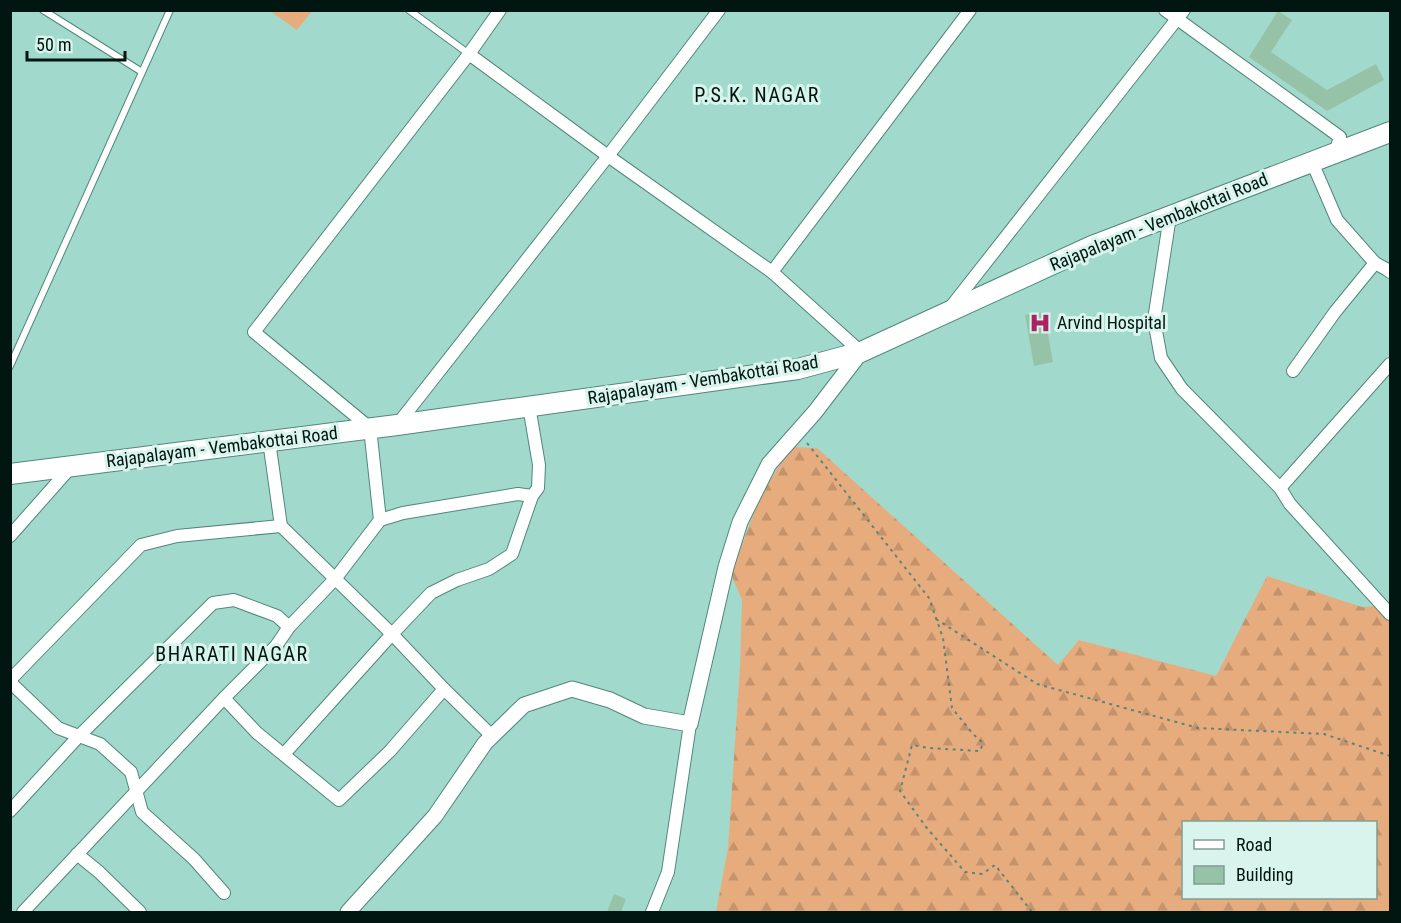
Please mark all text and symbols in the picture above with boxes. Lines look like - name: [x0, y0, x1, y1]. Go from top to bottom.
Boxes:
- scale bar: [27, 24, 124, 62]
- text: 50 m: [36, 34, 71, 55]
- district label: P.S.K. NAGAR: [694, 83, 820, 107]
- street label: Rajapalayam - Vembakottai Road: [1047, 168, 1271, 275]
- hospital icon: Arvind Hospital: [1028, 311, 1052, 335]
- place label: Arvind Hospital: [1057, 312, 1166, 333]
- street label: Rajapalayam - Vembakottai Road: [586, 351, 820, 408]
- street label: Rajapalayam - Vembakottai Road: [105, 422, 339, 471]
- district label: BHARATI NAGAR: [155, 642, 309, 666]
- legend: [1182, 821, 1377, 899]
- text: Road: [1236, 834, 1272, 855]
- text: Building: [1236, 864, 1293, 885]

